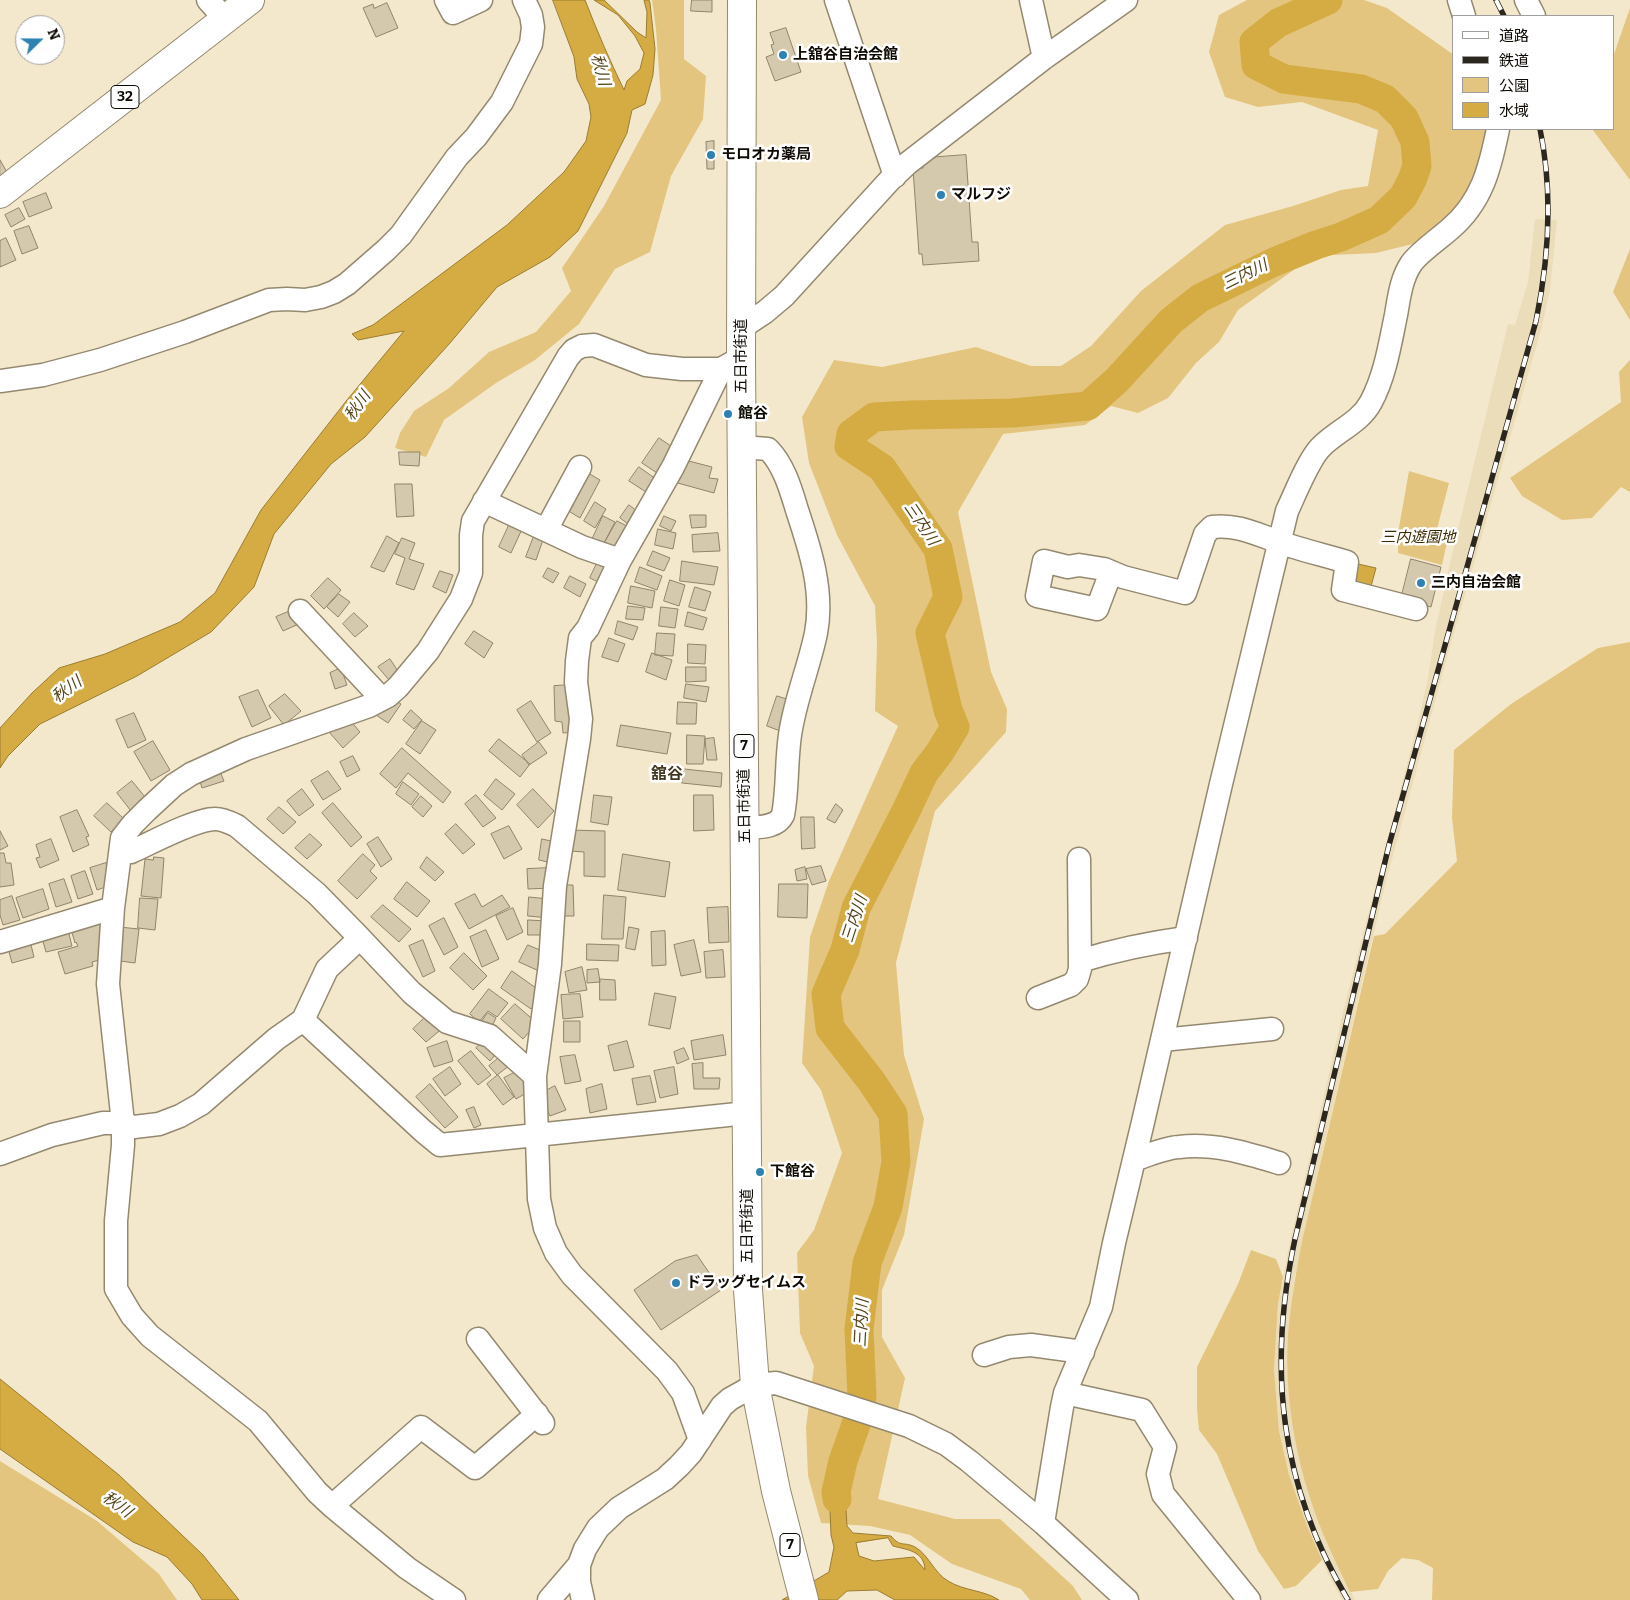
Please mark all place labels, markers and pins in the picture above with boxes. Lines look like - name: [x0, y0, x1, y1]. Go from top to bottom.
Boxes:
- place label: 上舘谷自治会館: [793, 46, 898, 64]
- marker: 上舘谷自治会館: [777, 49, 789, 61]
- place label: モロオカ薬局: [721, 146, 811, 164]
- marker: モロオカ薬局: [705, 149, 717, 161]
- place label: マルフジ: [951, 186, 1011, 204]
- marker: マルフジ: [935, 189, 947, 201]
- place label: 館谷: [738, 405, 768, 423]
- marker: 館谷: [722, 408, 734, 420]
- place label: 三内自治会館: [1431, 574, 1521, 592]
- marker: 三内自治会館: [1415, 577, 1427, 589]
- place label: 下館谷: [770, 1163, 815, 1181]
- marker: 下館谷: [754, 1166, 766, 1178]
- place label: ドラッグセイムス: [686, 1274, 806, 1292]
- marker: ドラッグセイムス: [670, 1277, 682, 1289]

